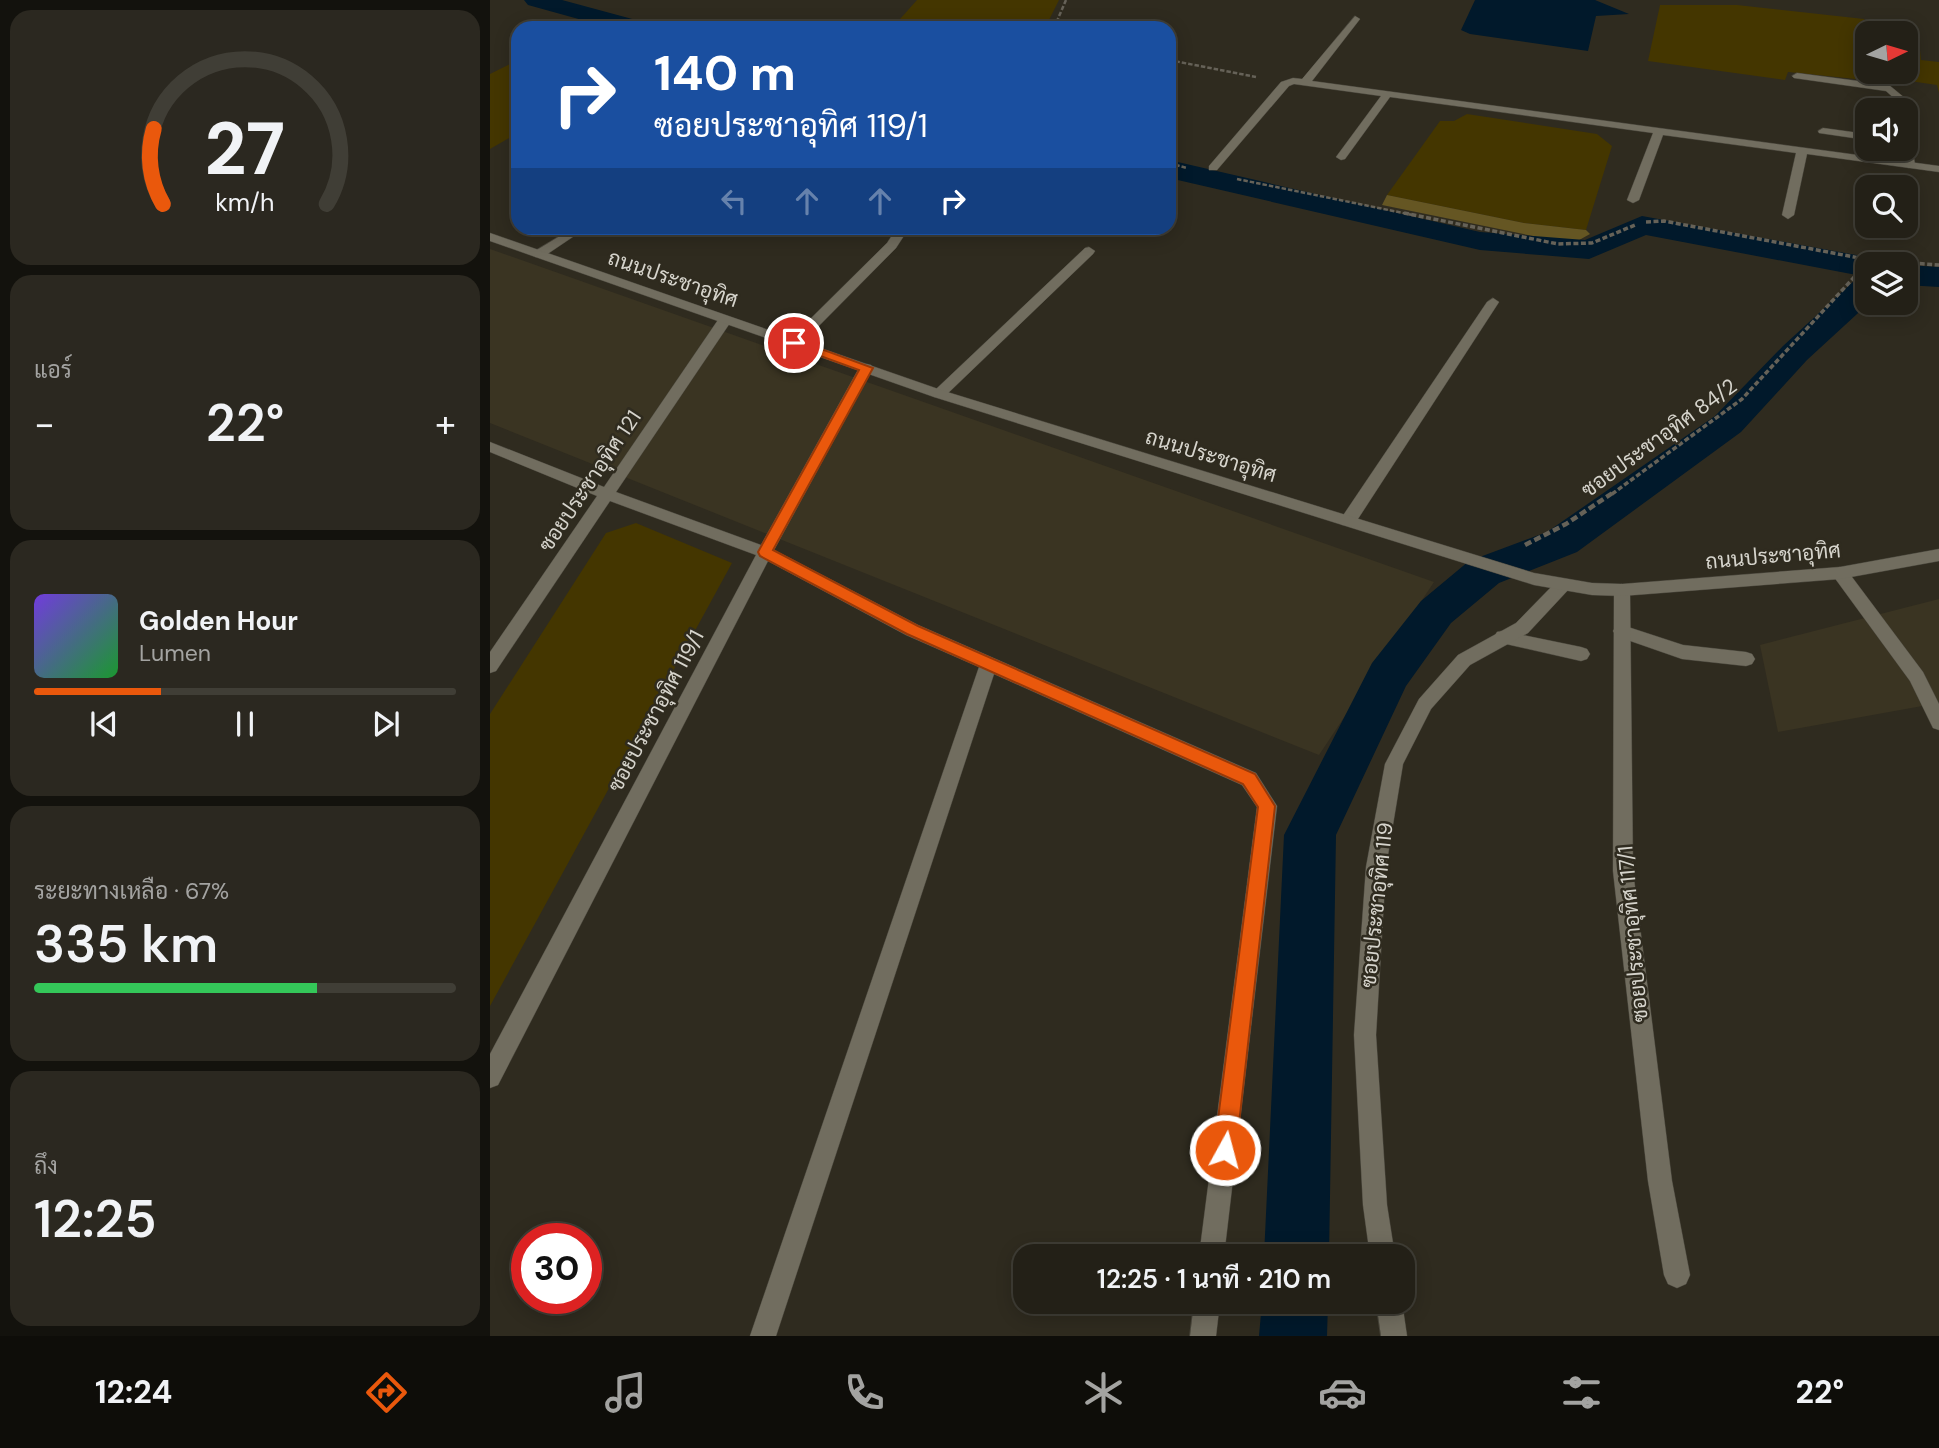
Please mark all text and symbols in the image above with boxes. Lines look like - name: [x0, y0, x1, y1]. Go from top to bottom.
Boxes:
- north arrow: [1855, 21, 1918, 84]
- map controls: [1855, 21, 1918, 315]
- text: 140 m: [654, 41, 796, 105]
- icon: right: [539, 49, 630, 140]
- button: sound: [1855, 98, 1918, 161]
- text: 27: [205, 102, 285, 197]
- text: ซอยประชาอุทิศ 119/1: [654, 105, 928, 147]
- button: search: [1855, 175, 1918, 238]
- icon: left: [715, 182, 753, 220]
- icon: ahead: [788, 182, 826, 220]
- icon: ahead: [861, 182, 899, 220]
- icon: right: [934, 182, 972, 220]
- text: km/h: [215, 185, 275, 218]
- street label: ถนนประชาอุทิศ: [604, 244, 742, 314]
- button: layers: [1855, 252, 1918, 315]
- pin: [764, 313, 824, 373]
- icon: arrive: [775, 324, 813, 362]
- text: แอร์: [34, 355, 72, 385]
- street label: ซอยประชาอุทิศ 84/2: [1576, 372, 1742, 504]
- text: 22°: [206, 389, 284, 457]
- text: −: [34, 399, 55, 449]
- text: +: [435, 399, 456, 449]
- street label: ซอยประชาอุทิศ 121: [532, 405, 648, 557]
- street label: ถนนประชาอุทิศ: [1142, 423, 1280, 489]
- street label: ถนนประชาอุทิศ: [1704, 536, 1842, 576]
- text: Golden Hour: [139, 604, 298, 638]
- street label: ซอยประชาอุทิศ 119/1: [601, 625, 711, 797]
- text: Lumen: [139, 638, 211, 668]
- icon: previous: [85, 705, 123, 743]
- icon: pause: [226, 705, 264, 743]
- icon: next: [367, 705, 405, 743]
- street label: ซอยประชาอุทิศ 119: [1354, 821, 1400, 989]
- street label: ซอยประชาอุทิศ 117/1: [1611, 845, 1655, 1023]
- text: ระยะทางเหลือ · 67%: [34, 876, 229, 906]
- text: 335 km: [34, 910, 218, 978]
- position arrow: [1188, 1113, 1262, 1187]
- text: ถึง: [34, 1151, 58, 1181]
- text: 12:25: [34, 1185, 157, 1253]
- speed limit sign: 30: [511, 1223, 602, 1314]
- text: 12:25 · 1 นาที · 210 m: [1097, 1262, 1331, 1296]
- icon: directions: [362, 1368, 411, 1417]
- icon: music: [601, 1368, 650, 1417]
- icon: phone: [840, 1368, 889, 1417]
- icon: climate: [1079, 1368, 1128, 1417]
- icon: car: [1318, 1368, 1367, 1417]
- icon: filters: [1557, 1368, 1606, 1417]
- text: 12:24: [95, 1371, 172, 1413]
- text: 22°: [1795, 1371, 1844, 1413]

